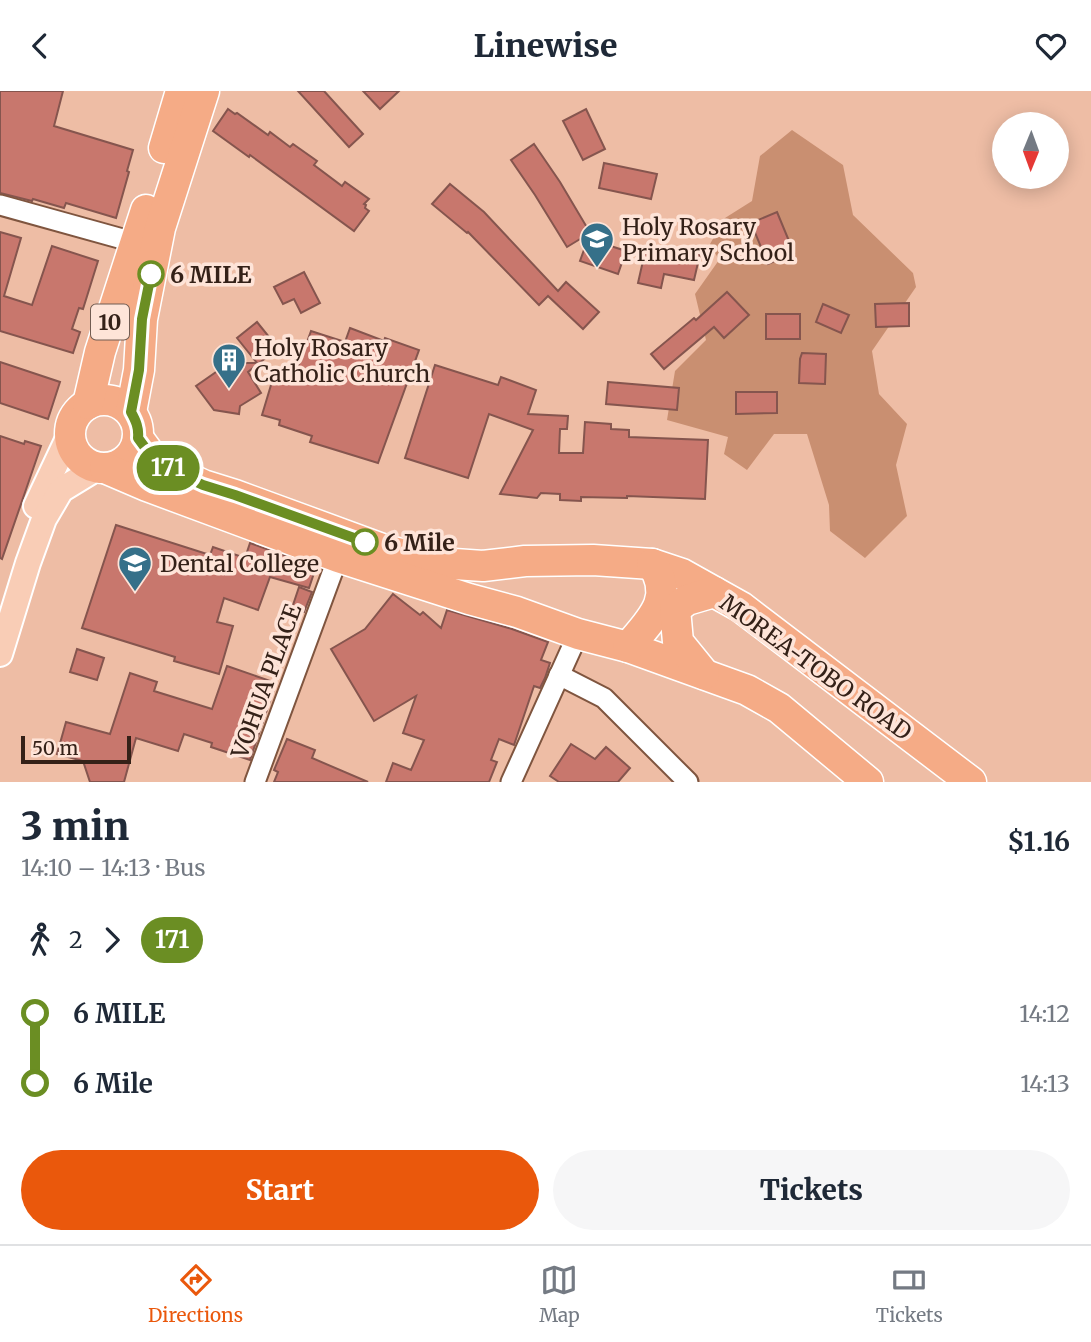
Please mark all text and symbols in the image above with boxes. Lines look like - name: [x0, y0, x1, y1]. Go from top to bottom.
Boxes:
- text: Linewise: [473, 26, 618, 66]
- icon: back: [21, 27, 59, 65]
- icon: heart: [1032, 27, 1070, 65]
- north arrow: [992, 112, 1069, 189]
- map controls: [992, 112, 1069, 189]
- place label: Holy Rosary Primary School: [622, 212, 794, 267]
- school or university icon: Holy Rosary Primary School: [578, 220, 616, 269]
- place label: 6 MILE: [170, 260, 252, 289]
- marker: 6 MILE: [138, 261, 164, 287]
- road number: 10: [91, 305, 129, 339]
- place label: Holy Rosary Catholic Church: [254, 333, 430, 388]
- building icon: Holy Rosary Catholic Church: [210, 341, 248, 390]
- line badge: 171: [128, 445, 208, 491]
- text: 171: [151, 452, 185, 483]
- place label: 6 Mile: [384, 528, 455, 557]
- marker: 6 Mile: [352, 529, 378, 555]
- school or university icon: Dental College: [116, 544, 154, 593]
- place label: Dental College: [160, 549, 319, 578]
- street label: MOREA-TOBO ROAD: [715, 588, 917, 746]
- street label: VOHUA PLACE: [224, 600, 307, 763]
- scale bar: [21, 733, 131, 765]
- text: 50 m: [32, 736, 78, 760]
- text: 3 min: [21, 803, 129, 850]
- text: $1.16: [1007, 825, 1070, 858]
- text: 14:10 – 14:13 · Bus: [21, 853, 206, 882]
- icon: walk: [21, 921, 59, 959]
- icon: forward: [93, 921, 131, 959]
- text: 171: [155, 924, 189, 955]
- text: 2: [69, 925, 83, 954]
- text: 6 MILE: [73, 997, 165, 1030]
- text: 14:12: [1019, 999, 1070, 1028]
- text: 6 Mile: [73, 1067, 153, 1100]
- text: 14:13: [1020, 1069, 1070, 1098]
- button: Start: [21, 1150, 539, 1230]
- button: Tickets: [553, 1150, 1070, 1230]
- tab: Directions: [148, 1261, 243, 1327]
- tab: Map: [539, 1261, 580, 1327]
- tab: Tickets: [876, 1261, 943, 1327]

